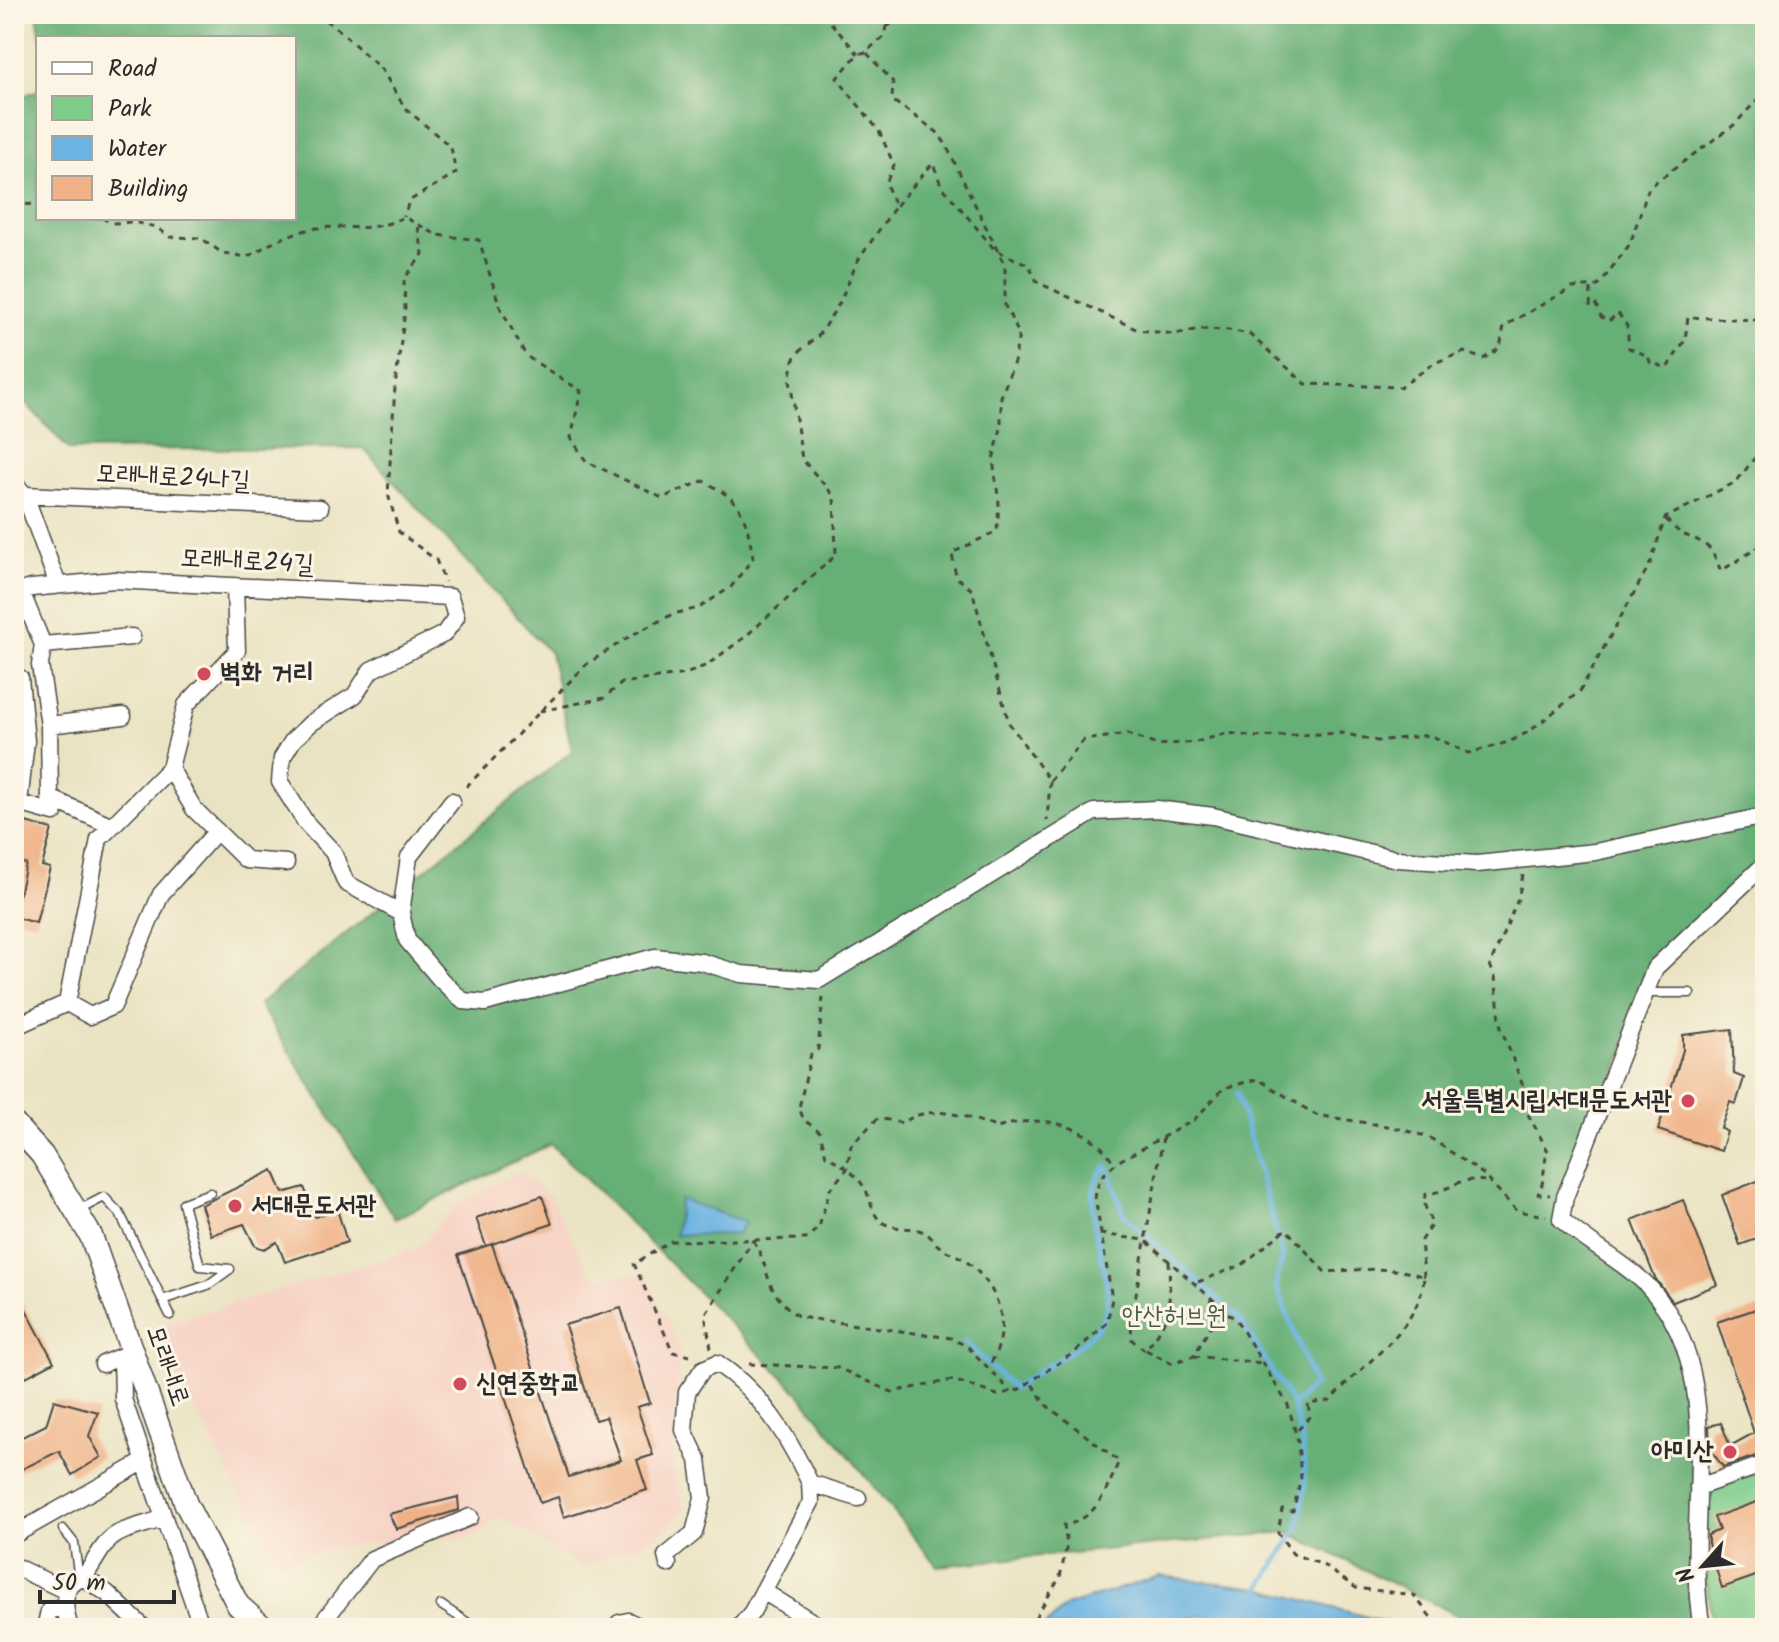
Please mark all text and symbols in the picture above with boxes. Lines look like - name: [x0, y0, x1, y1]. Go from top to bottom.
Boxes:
- legend: [36, 36, 296, 220]
- text: Road: [108, 50, 157, 89]
- text: Park: [108, 90, 152, 129]
- text: Water: [108, 130, 168, 169]
- text: Building: [108, 170, 188, 209]
- street label: 모래내로24나길: [95, 453, 252, 503]
- street label: 모래내로24길: [179, 538, 315, 586]
- place label: 벽화 거리: [220, 653, 314, 695]
- marker: 벽화 거리: [195, 665, 213, 683]
- place label: 서울특별시립서대문도서관: [1421, 1080, 1672, 1122]
- marker: 서울특별시립서대문도서관: [1679, 1092, 1697, 1110]
- place label: 서대문도서관: [251, 1185, 377, 1227]
- marker: 서대문도서관: [226, 1197, 244, 1215]
- park label: 안산허브원: [1122, 1296, 1226, 1338]
- street label: 모래내로: [134, 1320, 200, 1412]
- place label: 신연중학교: [476, 1363, 581, 1405]
- marker: 신연중학교: [451, 1375, 469, 1393]
- place label: 아미산: [1651, 1431, 1714, 1473]
- marker: 아미산: [1721, 1443, 1739, 1461]
- north arrow: [1663, 1526, 1743, 1606]
- scale bar: [40, 1554, 174, 1604]
- text: N: [1669, 1560, 1706, 1588]
- text: 50 m: [52, 1564, 106, 1603]

